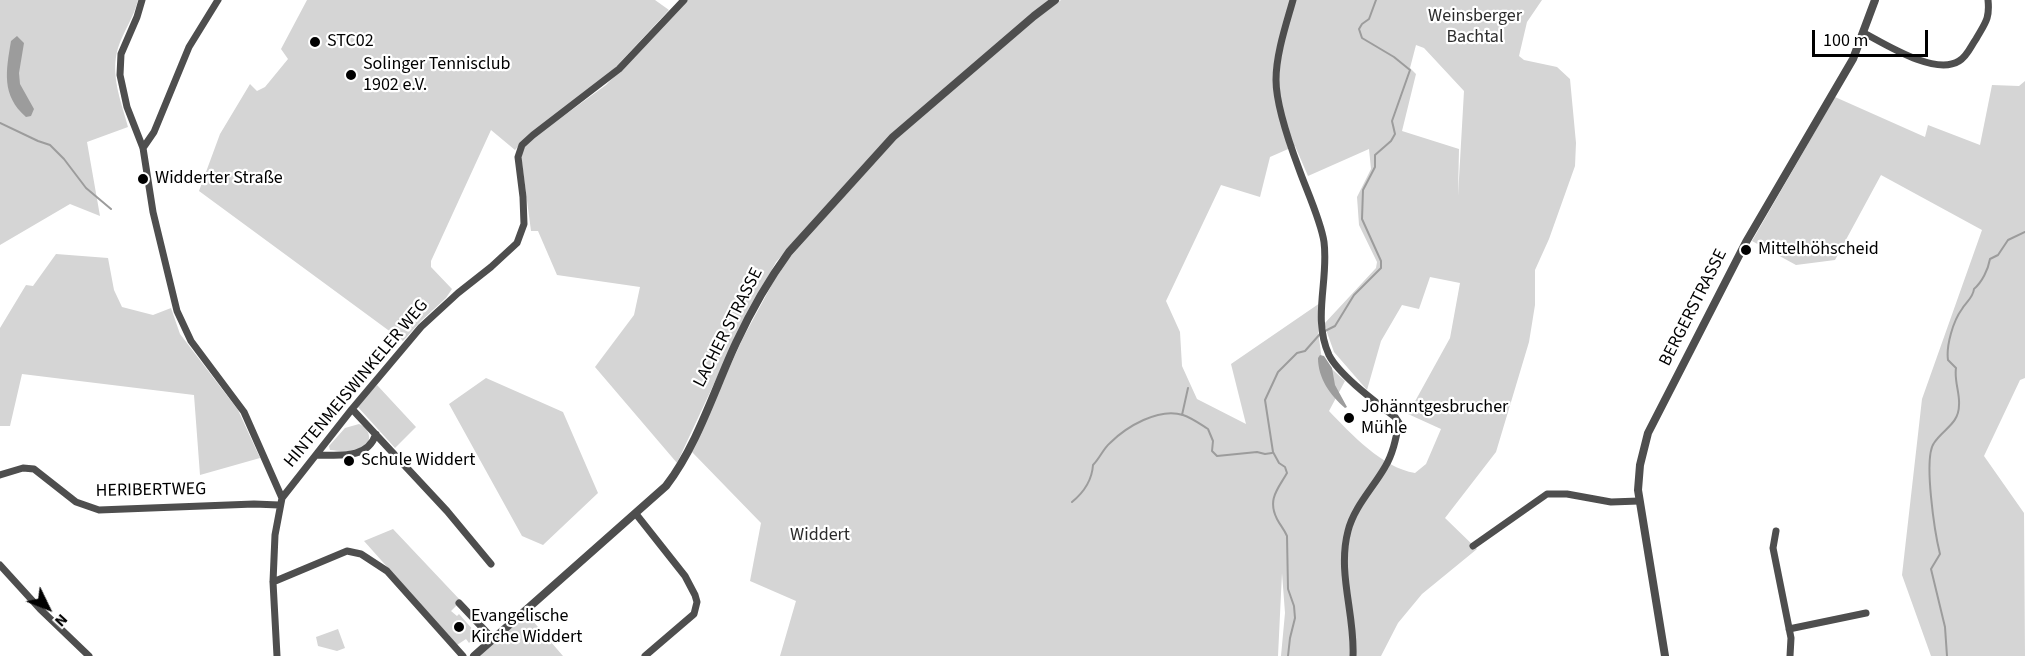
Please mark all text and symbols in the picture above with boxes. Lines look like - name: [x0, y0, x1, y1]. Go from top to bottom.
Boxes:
- park label: Weinsberger Bachtal: [1428, 6, 1522, 48]
- scale bar: [1815, 18, 1930, 56]
- text: 100 m: [1823, 28, 1868, 53]
- place label: STC02: [327, 31, 374, 53]
- marker: STC02: [308, 35, 322, 49]
- place label: Solinger Tennisclub 1902 e.V.: [363, 54, 510, 97]
- marker: Solinger Tennisclub 1902 e.V.: [344, 68, 358, 82]
- place label: Widderter Straße: [155, 168, 283, 190]
- marker: Widderter Straße: [136, 172, 150, 186]
- place label: Mittelhöhscheid: [1758, 239, 1879, 261]
- marker: Mittelhöhscheid: [1739, 243, 1753, 257]
- street label: BERGERSTRASSE: [1655, 246, 1733, 370]
- street label: LACHER STRASSE: [690, 265, 768, 391]
- street label: HINTENMEISWINKELER WEG: [280, 295, 434, 473]
- place label: Johänntgesbrucher Mühle: [1361, 397, 1508, 440]
- marker: Johänntgesbrucher Mühle: [1342, 411, 1356, 425]
- place label: Schule Widdert: [361, 450, 475, 472]
- marker: Schule Widdert: [342, 454, 356, 468]
- street label: HERIBERTWEG: [95, 479, 207, 503]
- park label: Widdert: [790, 525, 850, 547]
- north arrow: [18, 578, 78, 638]
- place label: Evangelische Kirche Widdert: [471, 606, 582, 648]
- text: N: [49, 609, 73, 632]
- marker: Evangelische Kirche Widdert: [452, 620, 466, 634]

